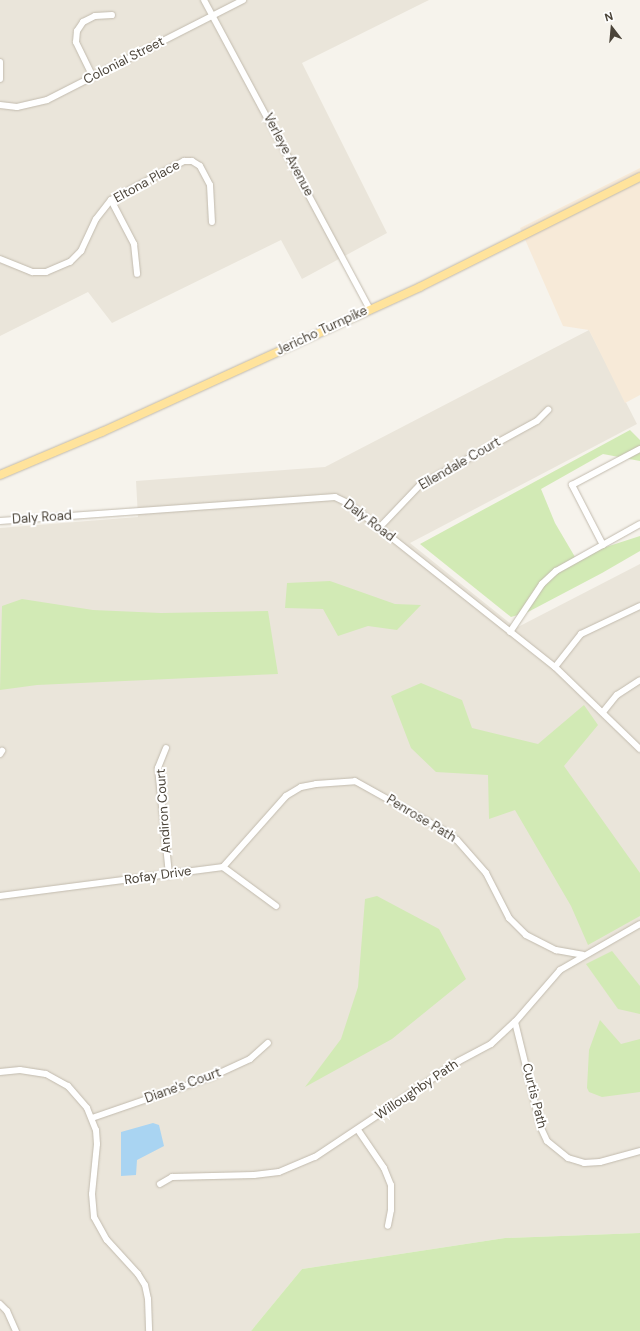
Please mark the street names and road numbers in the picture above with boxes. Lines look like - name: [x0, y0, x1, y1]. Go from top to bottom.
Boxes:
- street label: Colonial Street: [81, 34, 167, 88]
- street label: Verleye Avenue: [260, 111, 316, 199]
- street label: Eltona Place: [111, 157, 183, 207]
- street label: Jericho Turnpike: [274, 303, 370, 359]
- street label: Ellendale Court: [417, 434, 503, 494]
- street label: Daly Road: [340, 497, 398, 545]
- street label: Daly Road: [12, 508, 72, 528]
- street label: Andiron Court: [153, 768, 175, 854]
- street label: Penrose Path: [383, 792, 459, 846]
- street label: Rofay Drive: [123, 864, 193, 888]
- street label: Willoughby Path: [373, 1057, 461, 1123]
- street label: Curtis Path: [518, 1062, 550, 1130]
- street label: Diane's Court: [143, 1065, 223, 1107]

